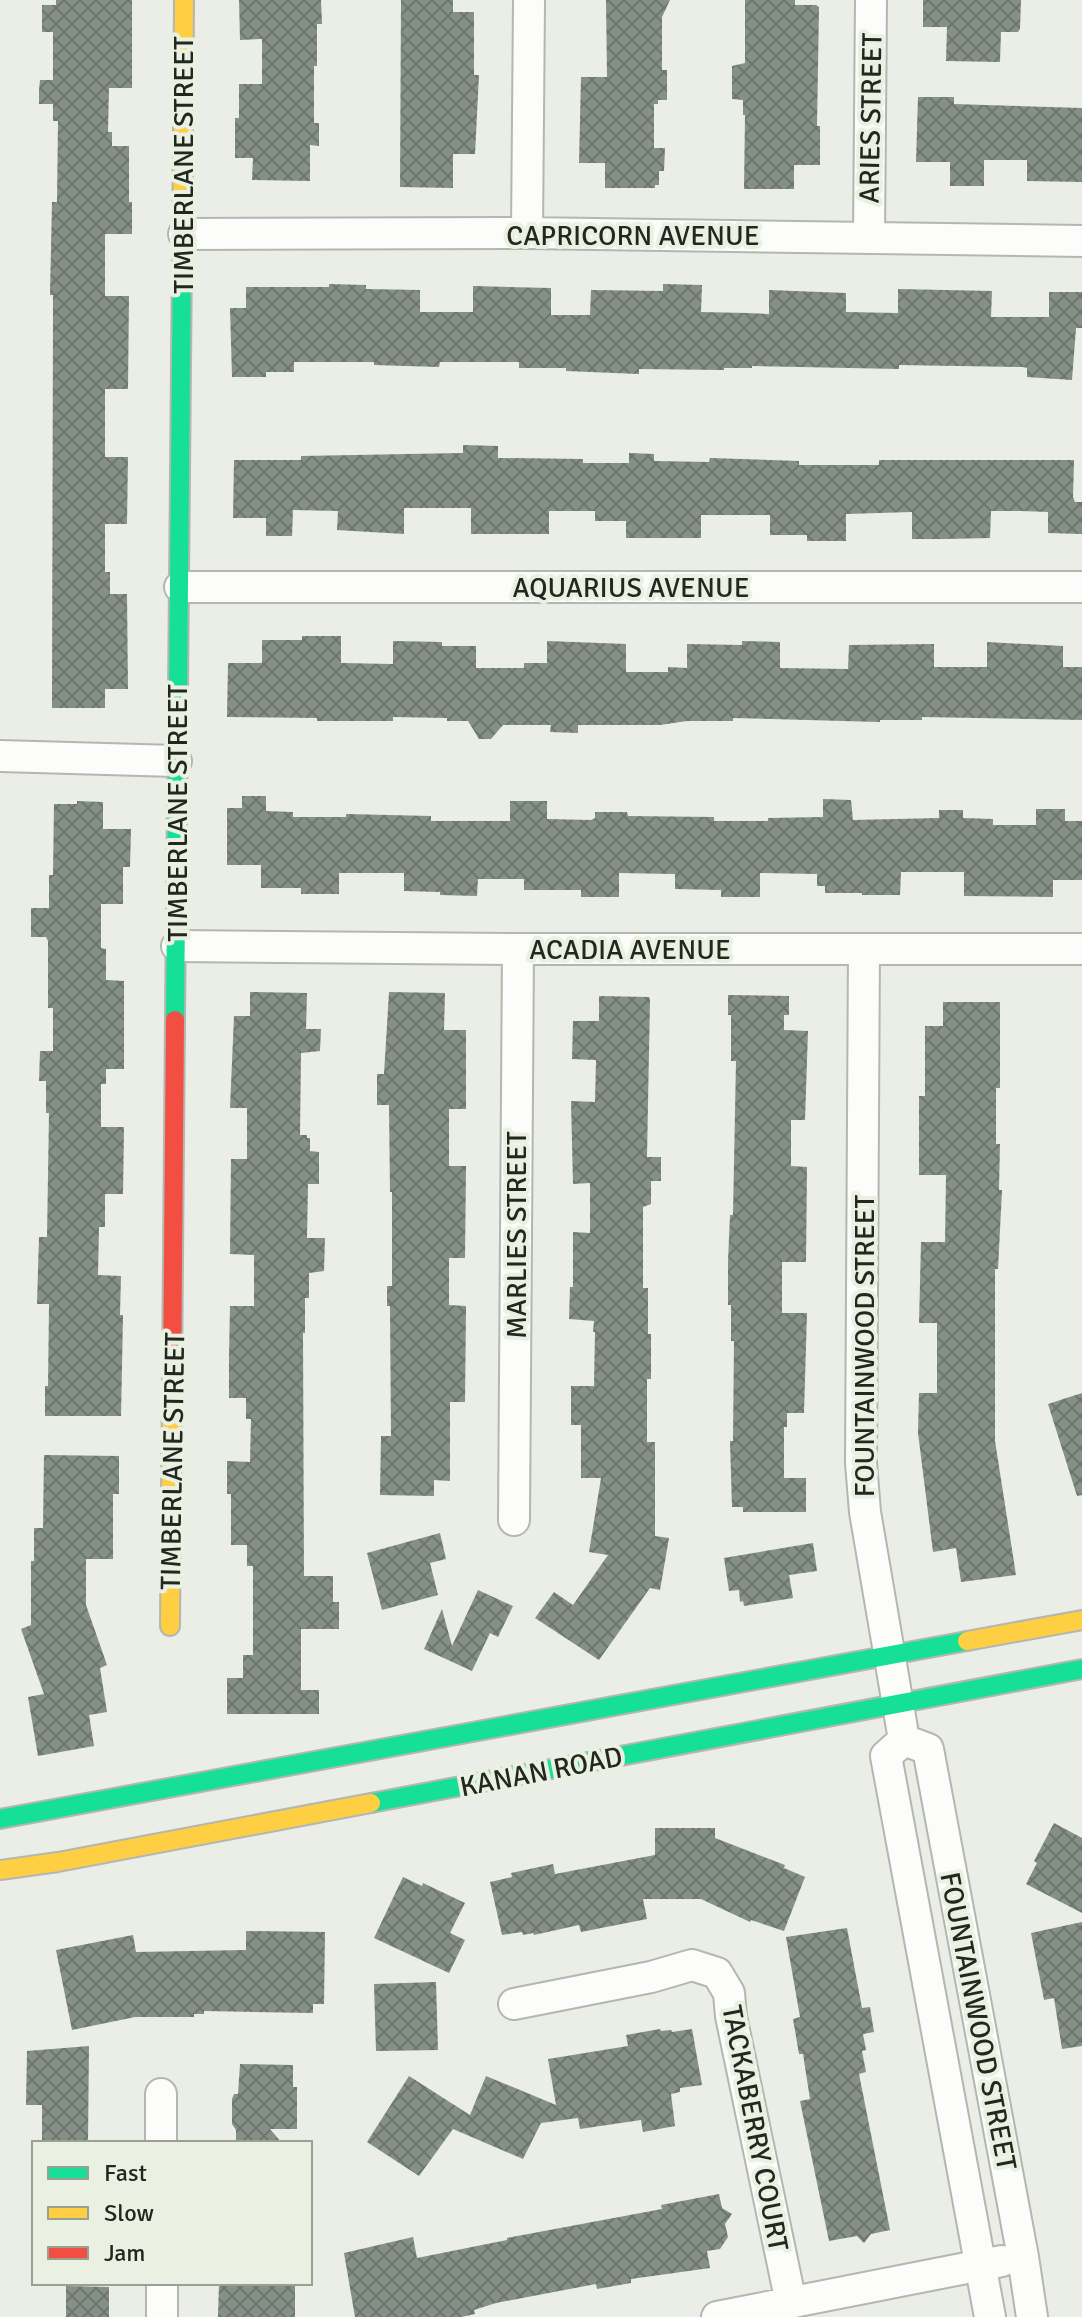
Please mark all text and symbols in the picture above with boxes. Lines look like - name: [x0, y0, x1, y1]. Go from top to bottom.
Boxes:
- street label: ARIES STREET: [853, 32, 889, 204]
- street label: TIMBERLANE STREET: [167, 36, 201, 294]
- street label: CAPRICORN AVENUE: [506, 219, 760, 253]
- street label: AQUARIUS AVENUE: [512, 571, 750, 605]
- street label: TIMBERLANE STREET: [161, 684, 195, 942]
- street label: ACADIA AVENUE: [529, 933, 731, 967]
- street label: MARLIES STREET: [500, 1131, 534, 1339]
- street label: FOUNTAINWOOD STREET: [848, 1194, 882, 1497]
- street label: TIMBERLANE STREET: [154, 1332, 192, 1590]
- street label: KANAN ROAD: [457, 1740, 625, 1804]
- street label: FOUNTAINWOOD STREET: [932, 1869, 1024, 2173]
- street label: TACKABERRY COURT: [715, 2002, 796, 2254]
- legend: [32, 2141, 312, 2285]
- text: Fast: [104, 2158, 147, 2188]
- text: Slow: [104, 2198, 154, 2228]
- text: Jam: [104, 2238, 145, 2268]

